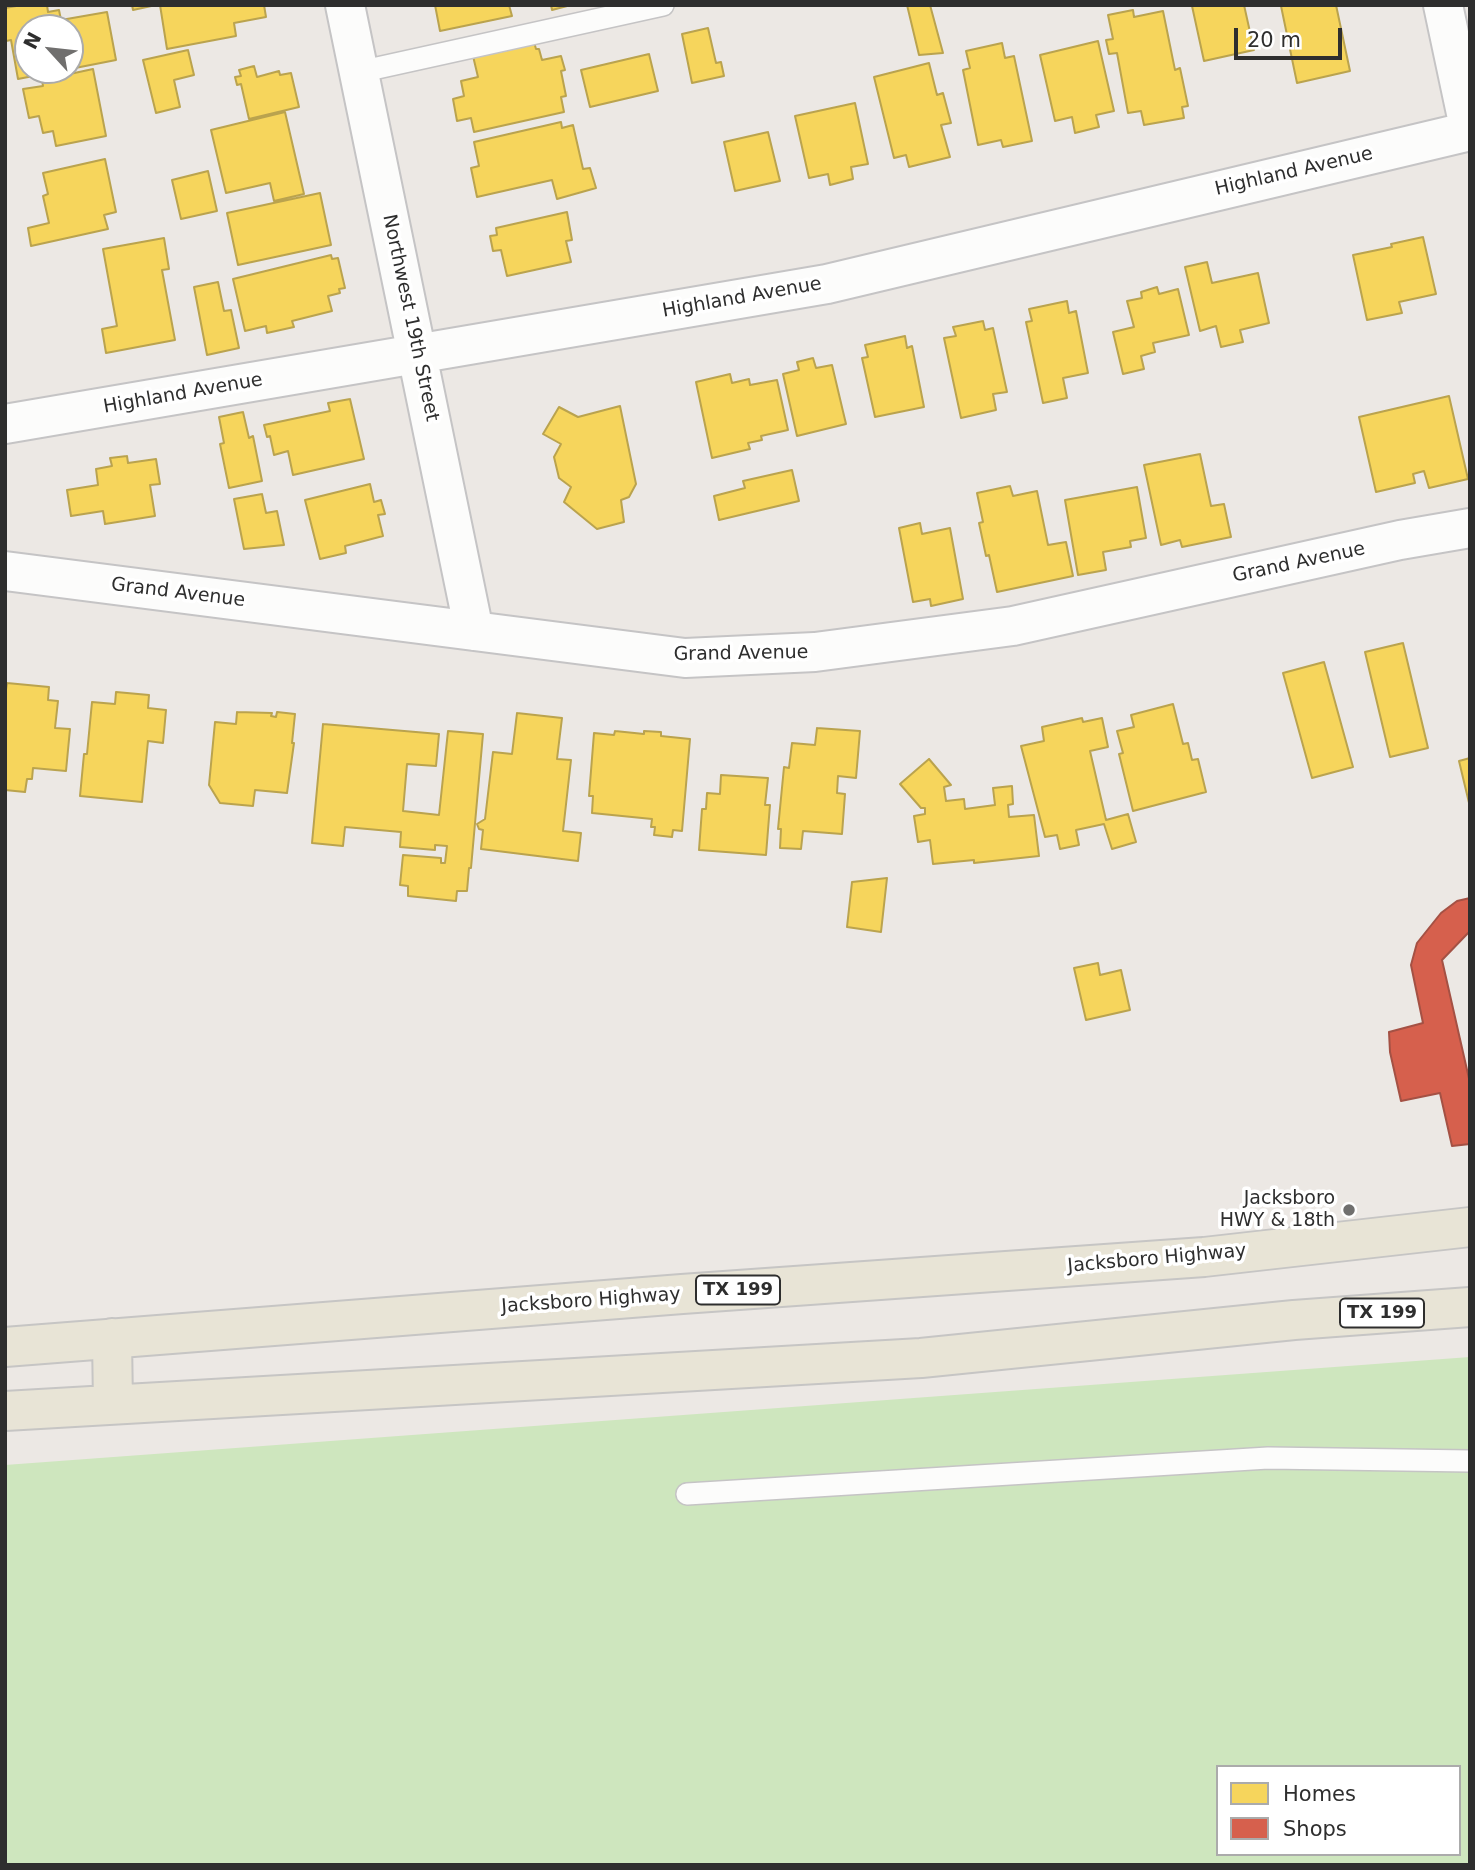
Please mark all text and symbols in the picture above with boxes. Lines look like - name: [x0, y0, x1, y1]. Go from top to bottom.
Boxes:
- north arrow: [14, 14, 84, 84]
- scale bar: [1237, 14, 1346, 58]
- text: N: [19, 28, 45, 52]
- text: 20 m: [1247, 28, 1301, 52]
- street label: Highland Avenue: [1213, 143, 1375, 201]
- street label: Northwest 19th Street: [377, 212, 443, 424]
- street label: Highland Avenue: [661, 273, 823, 323]
- street label: Highland Avenue: [102, 369, 264, 419]
- street label: Grand Avenue: [1231, 538, 1367, 588]
- street label: Grand Avenue: [110, 573, 246, 613]
- street label: Grand Avenue: [673, 641, 809, 667]
- place label: Jacksboro HWY & 18th: [1220, 1188, 1335, 1232]
- marker: Jacksboro HWY & 18th: [1341, 1202, 1357, 1218]
- street label: Jacksboro Highway: [1067, 1240, 1247, 1278]
- road number: TX 199: [696, 1275, 780, 1304]
- street label: Jacksboro Highway: [501, 1283, 681, 1319]
- road number: TX 199: [1340, 1298, 1424, 1328]
- legend: [1216, 1765, 1461, 1856]
- text: Homes: [1283, 1782, 1356, 1806]
- text: Shops: [1283, 1817, 1347, 1841]

